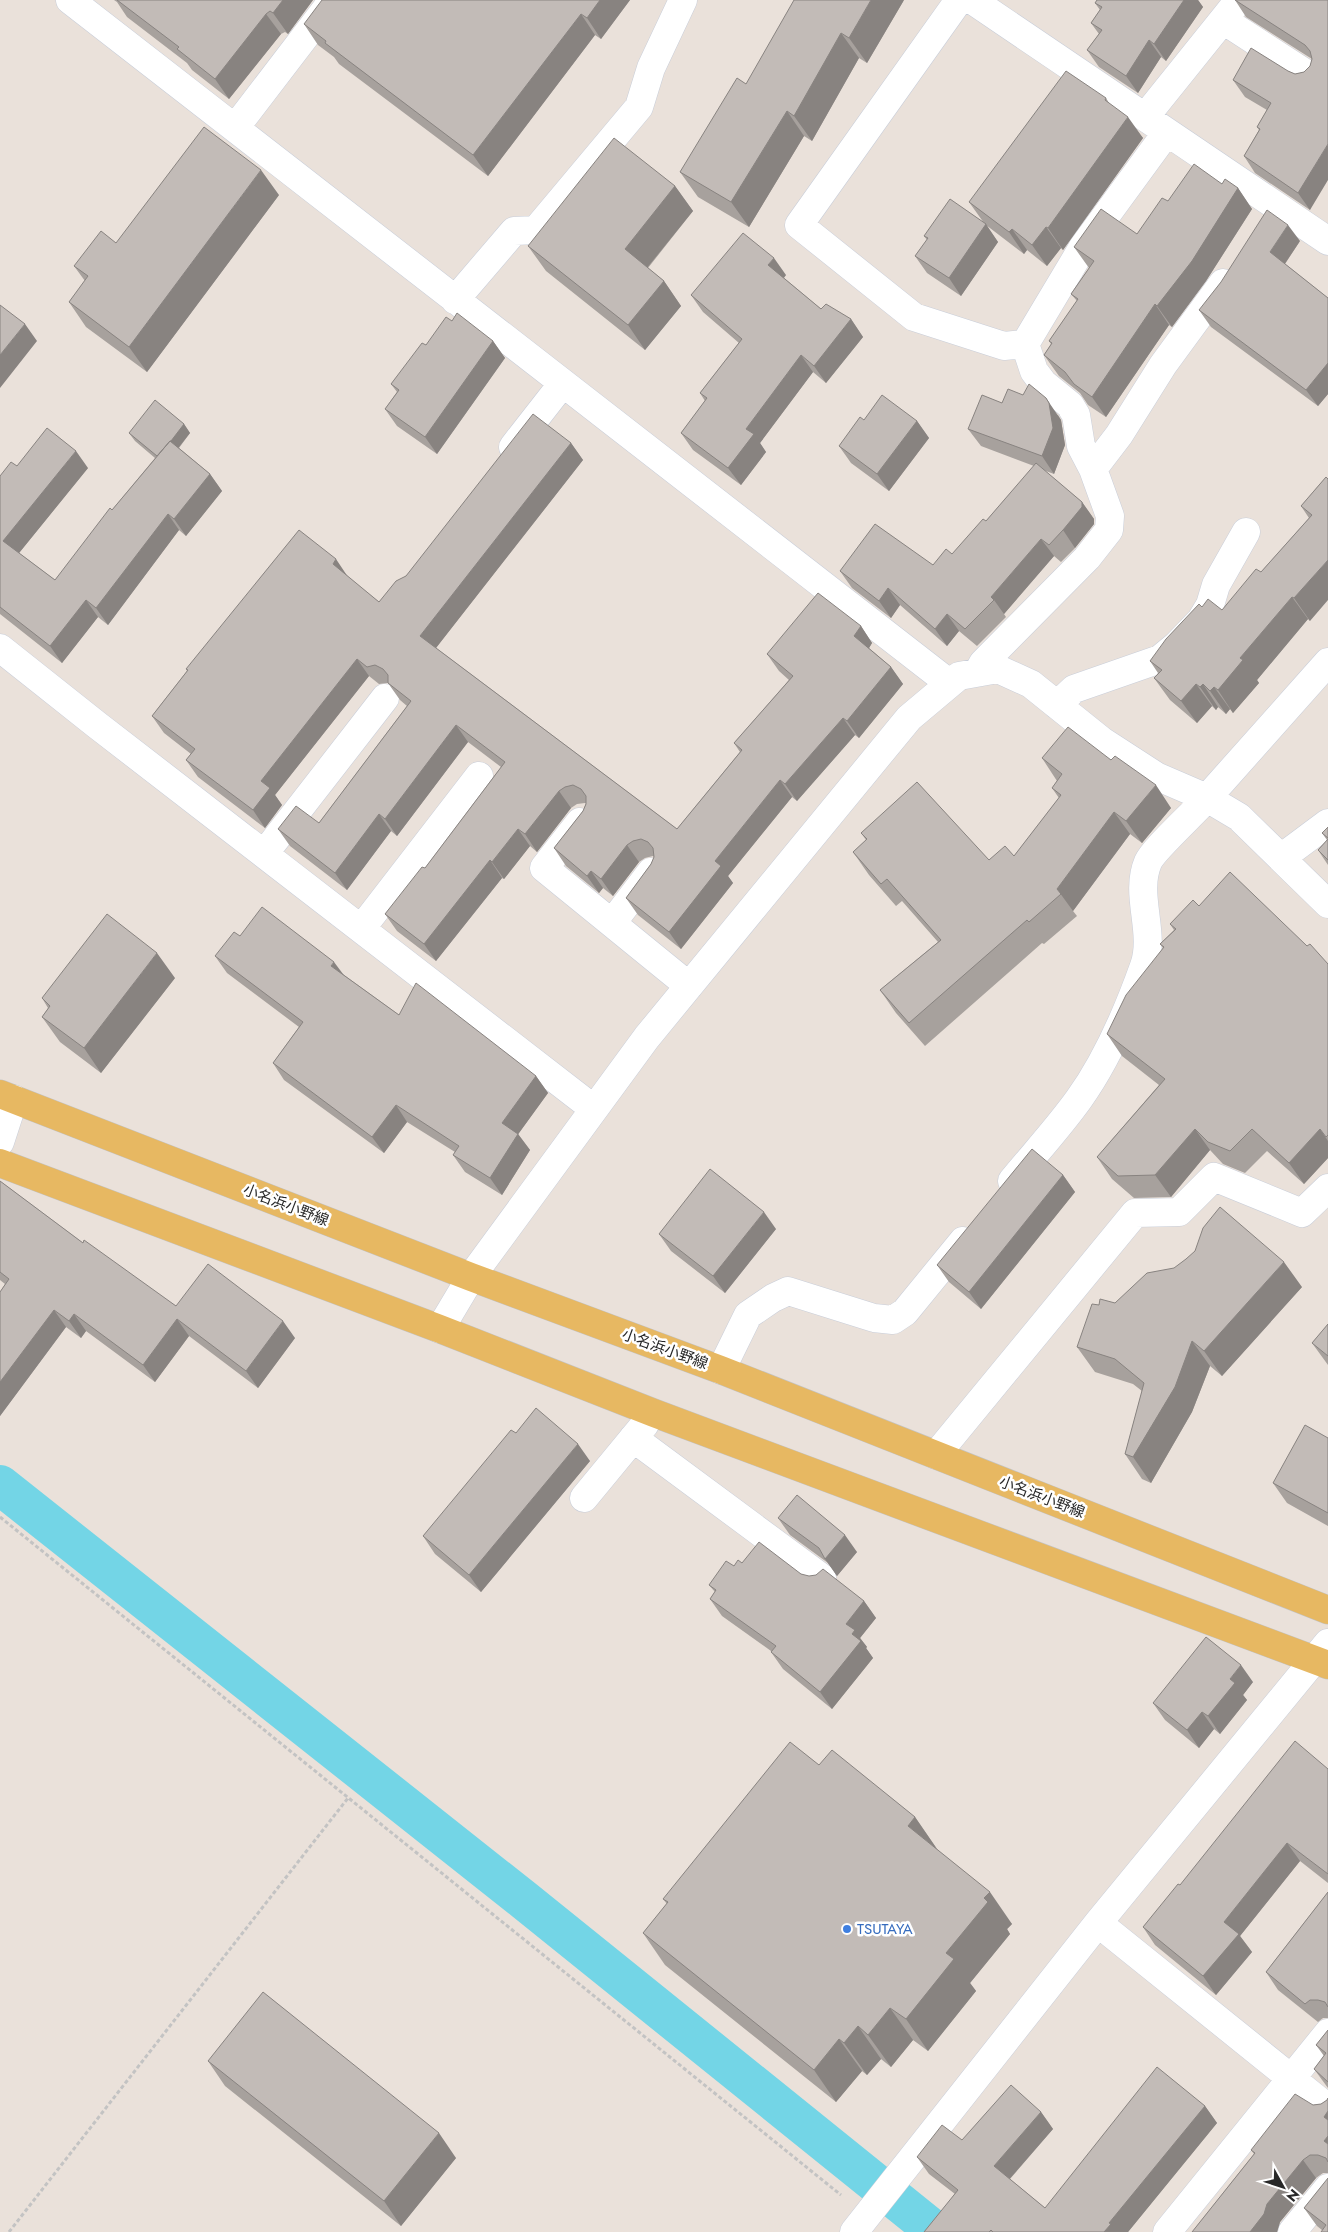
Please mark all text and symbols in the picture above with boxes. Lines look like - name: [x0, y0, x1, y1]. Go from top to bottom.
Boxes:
- street label: 小名浜小野線: [240, 1179, 332, 1231]
- street label: 小名浜小野線: [619, 1323, 711, 1375]
- street label: 小名浜小野線: [996, 1471, 1088, 1523]
- place label: TSUTAYA: [857, 1918, 913, 1940]
- marker: TSUTAYA: [841, 1923, 853, 1935]
- north arrow: [1258, 2162, 1308, 2212]
- text: N: [1282, 2185, 1304, 2206]

